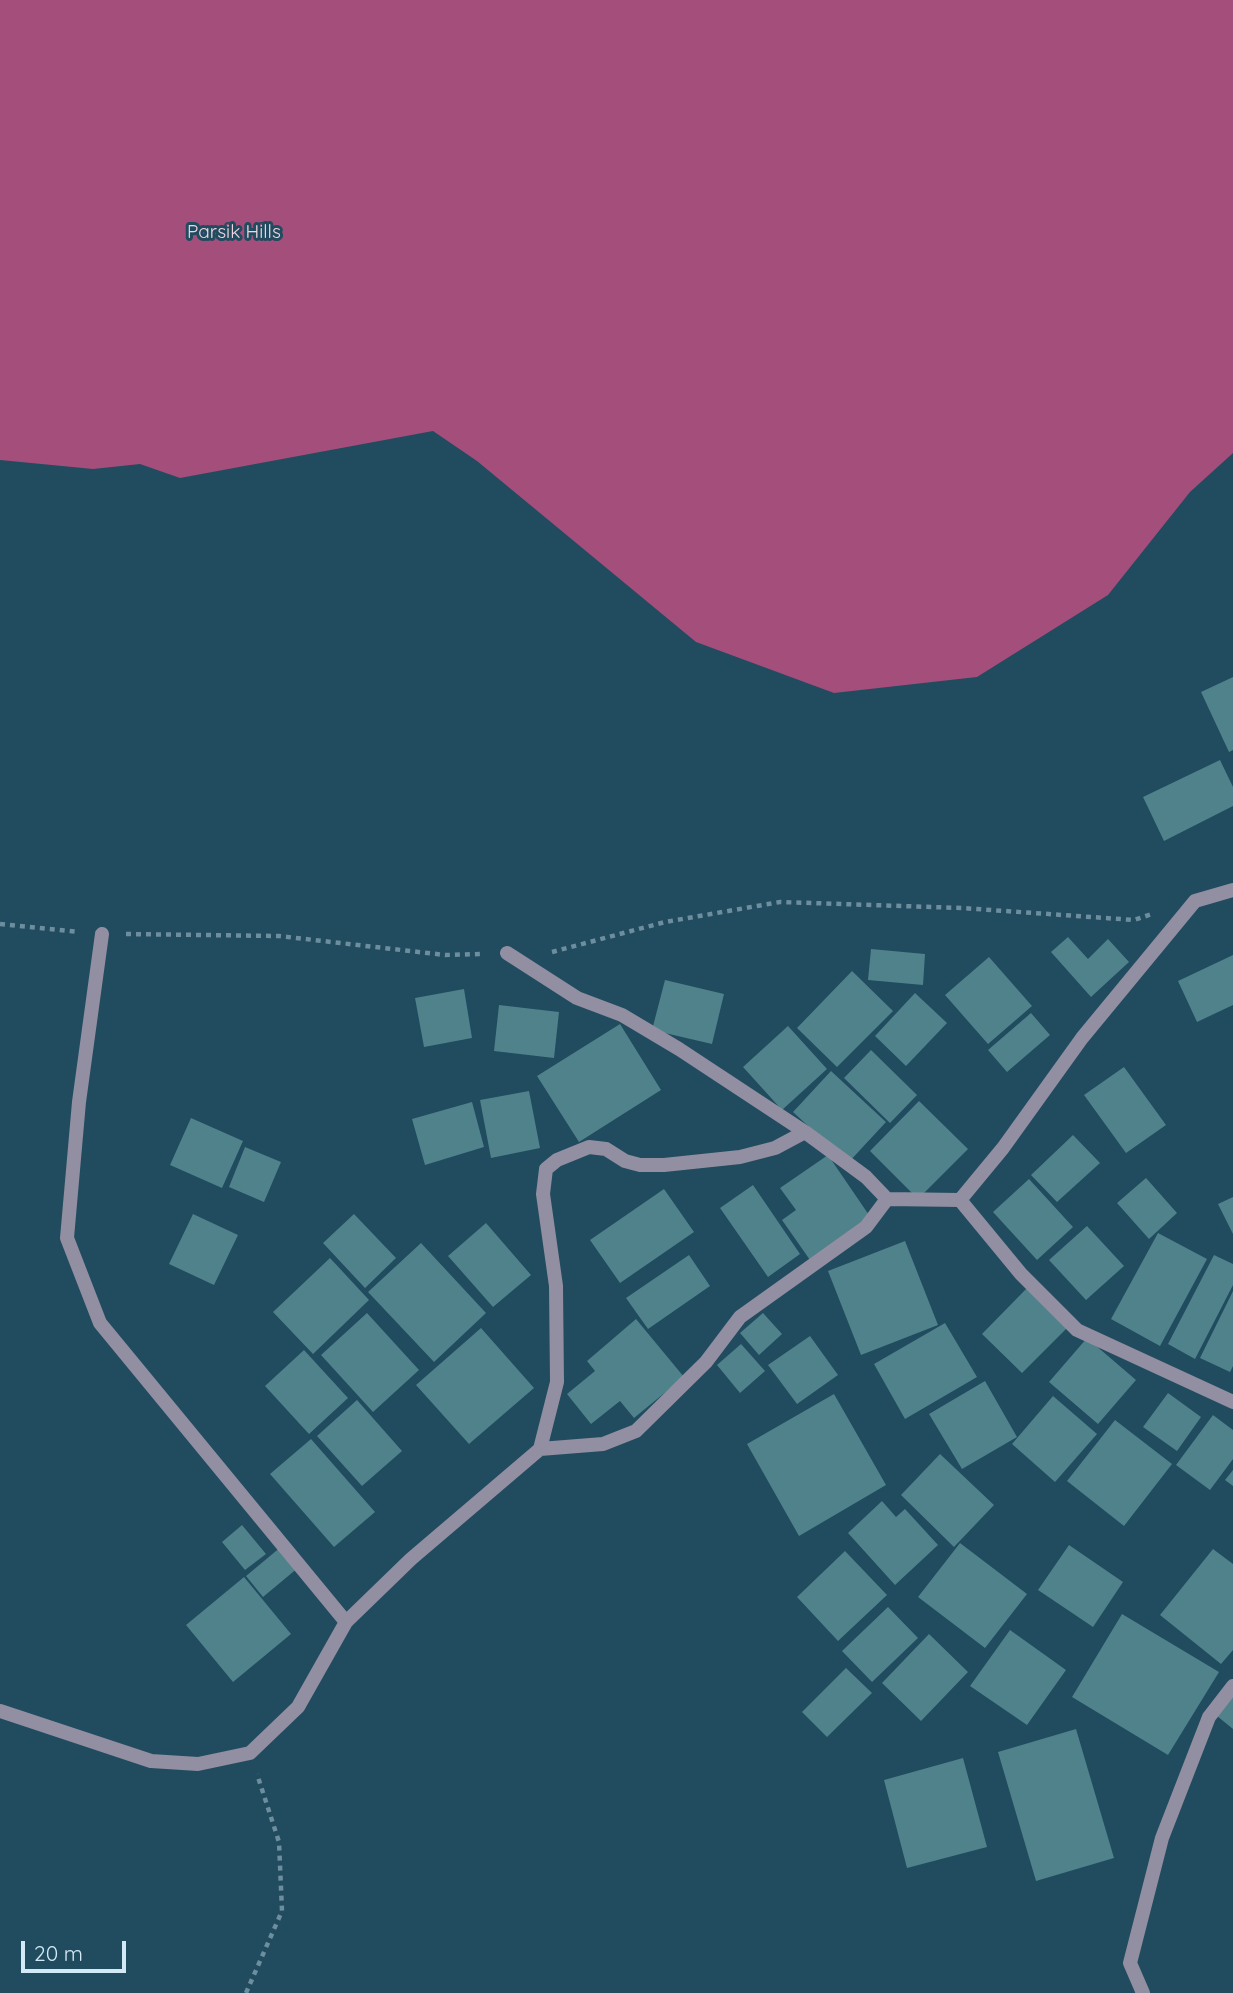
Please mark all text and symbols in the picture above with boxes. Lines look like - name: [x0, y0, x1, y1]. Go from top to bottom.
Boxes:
- park label: Parsik Hills: [187, 221, 281, 243]
- scale bar: [24, 1926, 130, 1970]
- text: 20 m: [34, 1940, 83, 1966]

